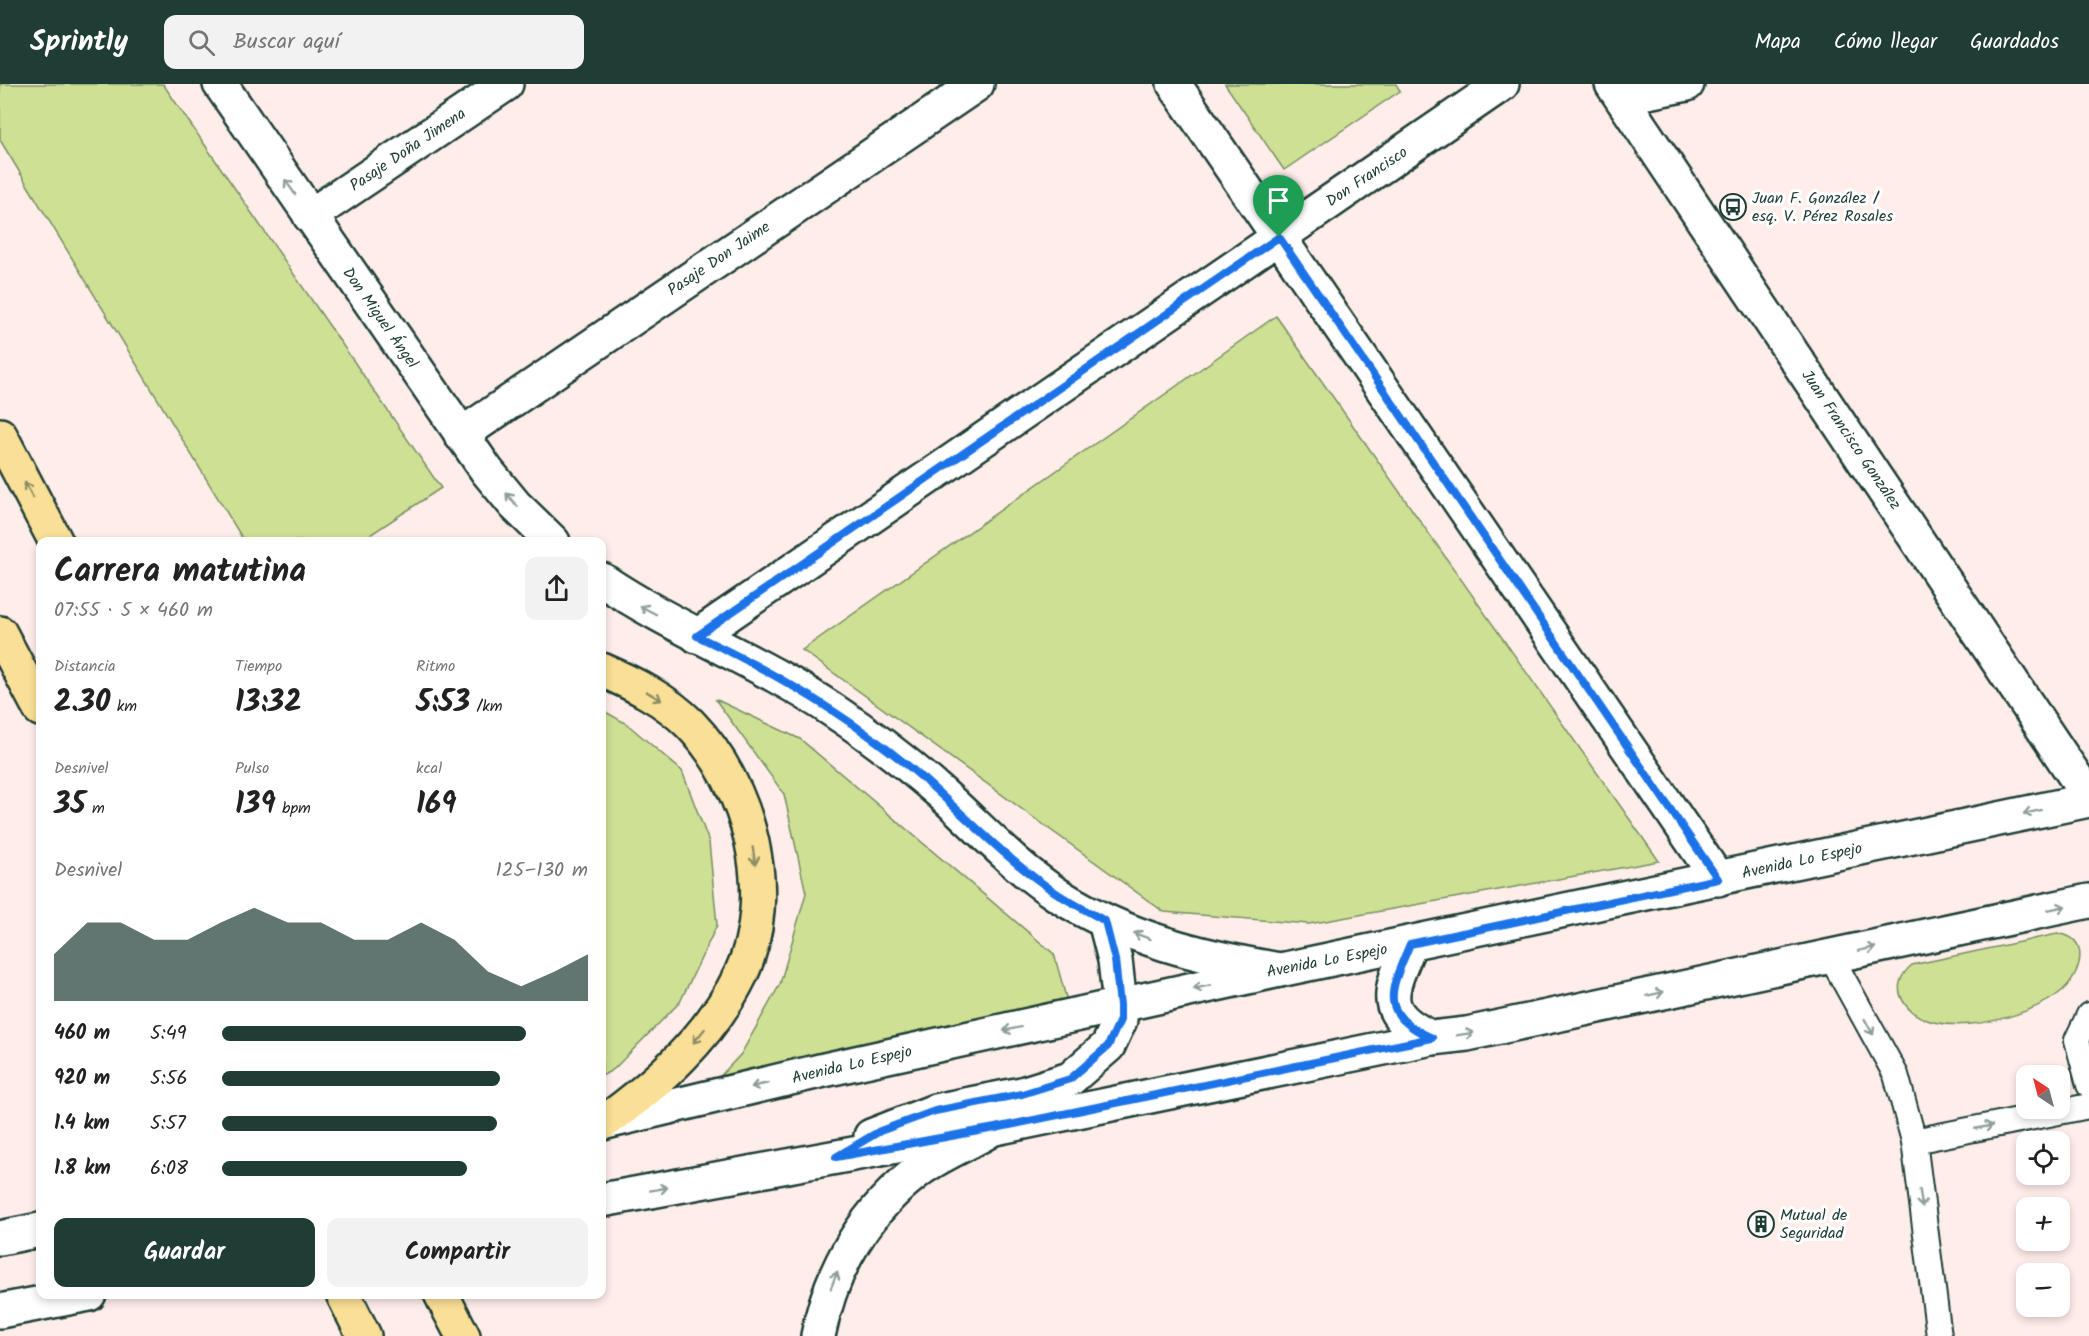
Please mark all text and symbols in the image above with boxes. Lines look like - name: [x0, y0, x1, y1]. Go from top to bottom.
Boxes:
- search box: [164, 15, 584, 69]
- text: Sprintly: [30, 20, 128, 65]
- text: Buscar aquí: [233, 25, 340, 60]
- icon: search: [185, 26, 218, 59]
- text: Mapa: [1754, 26, 1801, 59]
- text: Cómo llegar: [1834, 26, 1937, 59]
- text: Guardados: [1970, 26, 2059, 59]
- street label: Pasaje Doña Jimena: [345, 102, 471, 198]
- street label: Don Francisco: [1321, 140, 1413, 214]
- pin: [1253, 175, 1304, 237]
- one-way arrow: [284, 179, 296, 195]
- icon: arrive: [1262, 184, 1295, 217]
- place label: Juan F. González / esq. V. Pérez Rosales: [1752, 186, 1893, 229]
- bus stop icon: Juan F. González / esq. V. Pérez Rosales: [1718, 192, 1748, 222]
- street label: Pasaje Don Jaime: [662, 215, 776, 303]
- street label: Don Miguel Ángel: [336, 262, 424, 374]
- street label: Juan Francisco González: [1795, 365, 1907, 515]
- one-way arrow: [23, 481, 34, 499]
- one-way arrow: [505, 493, 519, 508]
- text: Carrera matutina: [54, 546, 306, 599]
- button: share: [525, 557, 588, 620]
- text: 07:55 · 5 × 460 m: [54, 595, 213, 627]
- one-way arrow: [640, 604, 658, 615]
- text: Distancia: [54, 654, 116, 679]
- text: Tiempo: [235, 654, 282, 679]
- text: Ritmo: [416, 654, 455, 679]
- text: 2.30: [54, 679, 110, 727]
- text: 13:32: [235, 679, 302, 727]
- text: 5:53: [416, 679, 470, 727]
- one-way arrow: [645, 690, 662, 702]
- text: km: [110, 694, 137, 719]
- text: /km: [470, 694, 502, 719]
- text: Desnivel: [54, 756, 109, 781]
- text: Pulso: [235, 756, 269, 781]
- text: kcal: [416, 756, 442, 781]
- text: 35: [54, 781, 86, 829]
- text: 139: [235, 781, 276, 829]
- text: 169: [416, 781, 457, 829]
- text: m: [86, 796, 105, 821]
- text: bpm: [276, 796, 311, 821]
- one-way arrow: [2022, 807, 2042, 818]
- street label: Avenida Lo Espejo: [1739, 836, 1865, 886]
- one-way arrow: [748, 846, 759, 866]
- text: Desnivel: [54, 855, 122, 887]
- text: 125–130 m: [496, 855, 588, 887]
- one-way arrow: [2047, 902, 2066, 913]
- one-way arrow: [1133, 929, 1151, 940]
- street label: Avenida Lo Espejo: [1264, 937, 1390, 985]
- one-way arrow: [1856, 943, 1876, 954]
- one-way arrow: [1193, 982, 1212, 994]
- one-way arrow: [1645, 988, 1665, 999]
- one-way arrow: [1864, 1017, 1875, 1035]
- text: 460 m: [54, 1018, 110, 1050]
- text: 5:49: [150, 1018, 186, 1050]
- one-way arrow: [1002, 1024, 1022, 1035]
- one-way arrow: [693, 1028, 706, 1044]
- one-way arrow: [1454, 1029, 1474, 1040]
- street label: Avenida Lo Espejo: [789, 1039, 915, 1091]
- text: 920 m: [54, 1063, 110, 1095]
- text: 5:56: [150, 1063, 188, 1095]
- north arrow: [2016, 1065, 2070, 1119]
- map controls: [2016, 1065, 2070, 1317]
- one-way arrow: [751, 1080, 770, 1092]
- text: 1.4 km: [54, 1108, 110, 1140]
- text: 5:57: [150, 1108, 186, 1140]
- one-way arrow: [1973, 1121, 1993, 1132]
- button: locate: [2016, 1131, 2070, 1185]
- text: 1.8 km: [54, 1153, 111, 1185]
- text: 6:08: [150, 1153, 188, 1185]
- one-way arrow: [649, 1183, 668, 1194]
- one-way arrow: [1916, 1189, 1927, 1208]
- button: +: [2016, 1197, 2070, 1251]
- place label: Mutual de Seguridad: [1780, 1203, 1847, 1246]
- building icon: Mutual de Seguridad: [1746, 1209, 1776, 1239]
- button: Guardar: [54, 1218, 315, 1287]
- button: Compartir: [327, 1218, 588, 1287]
- button: −: [2016, 1263, 2070, 1317]
- one-way arrow: [829, 1271, 840, 1290]

